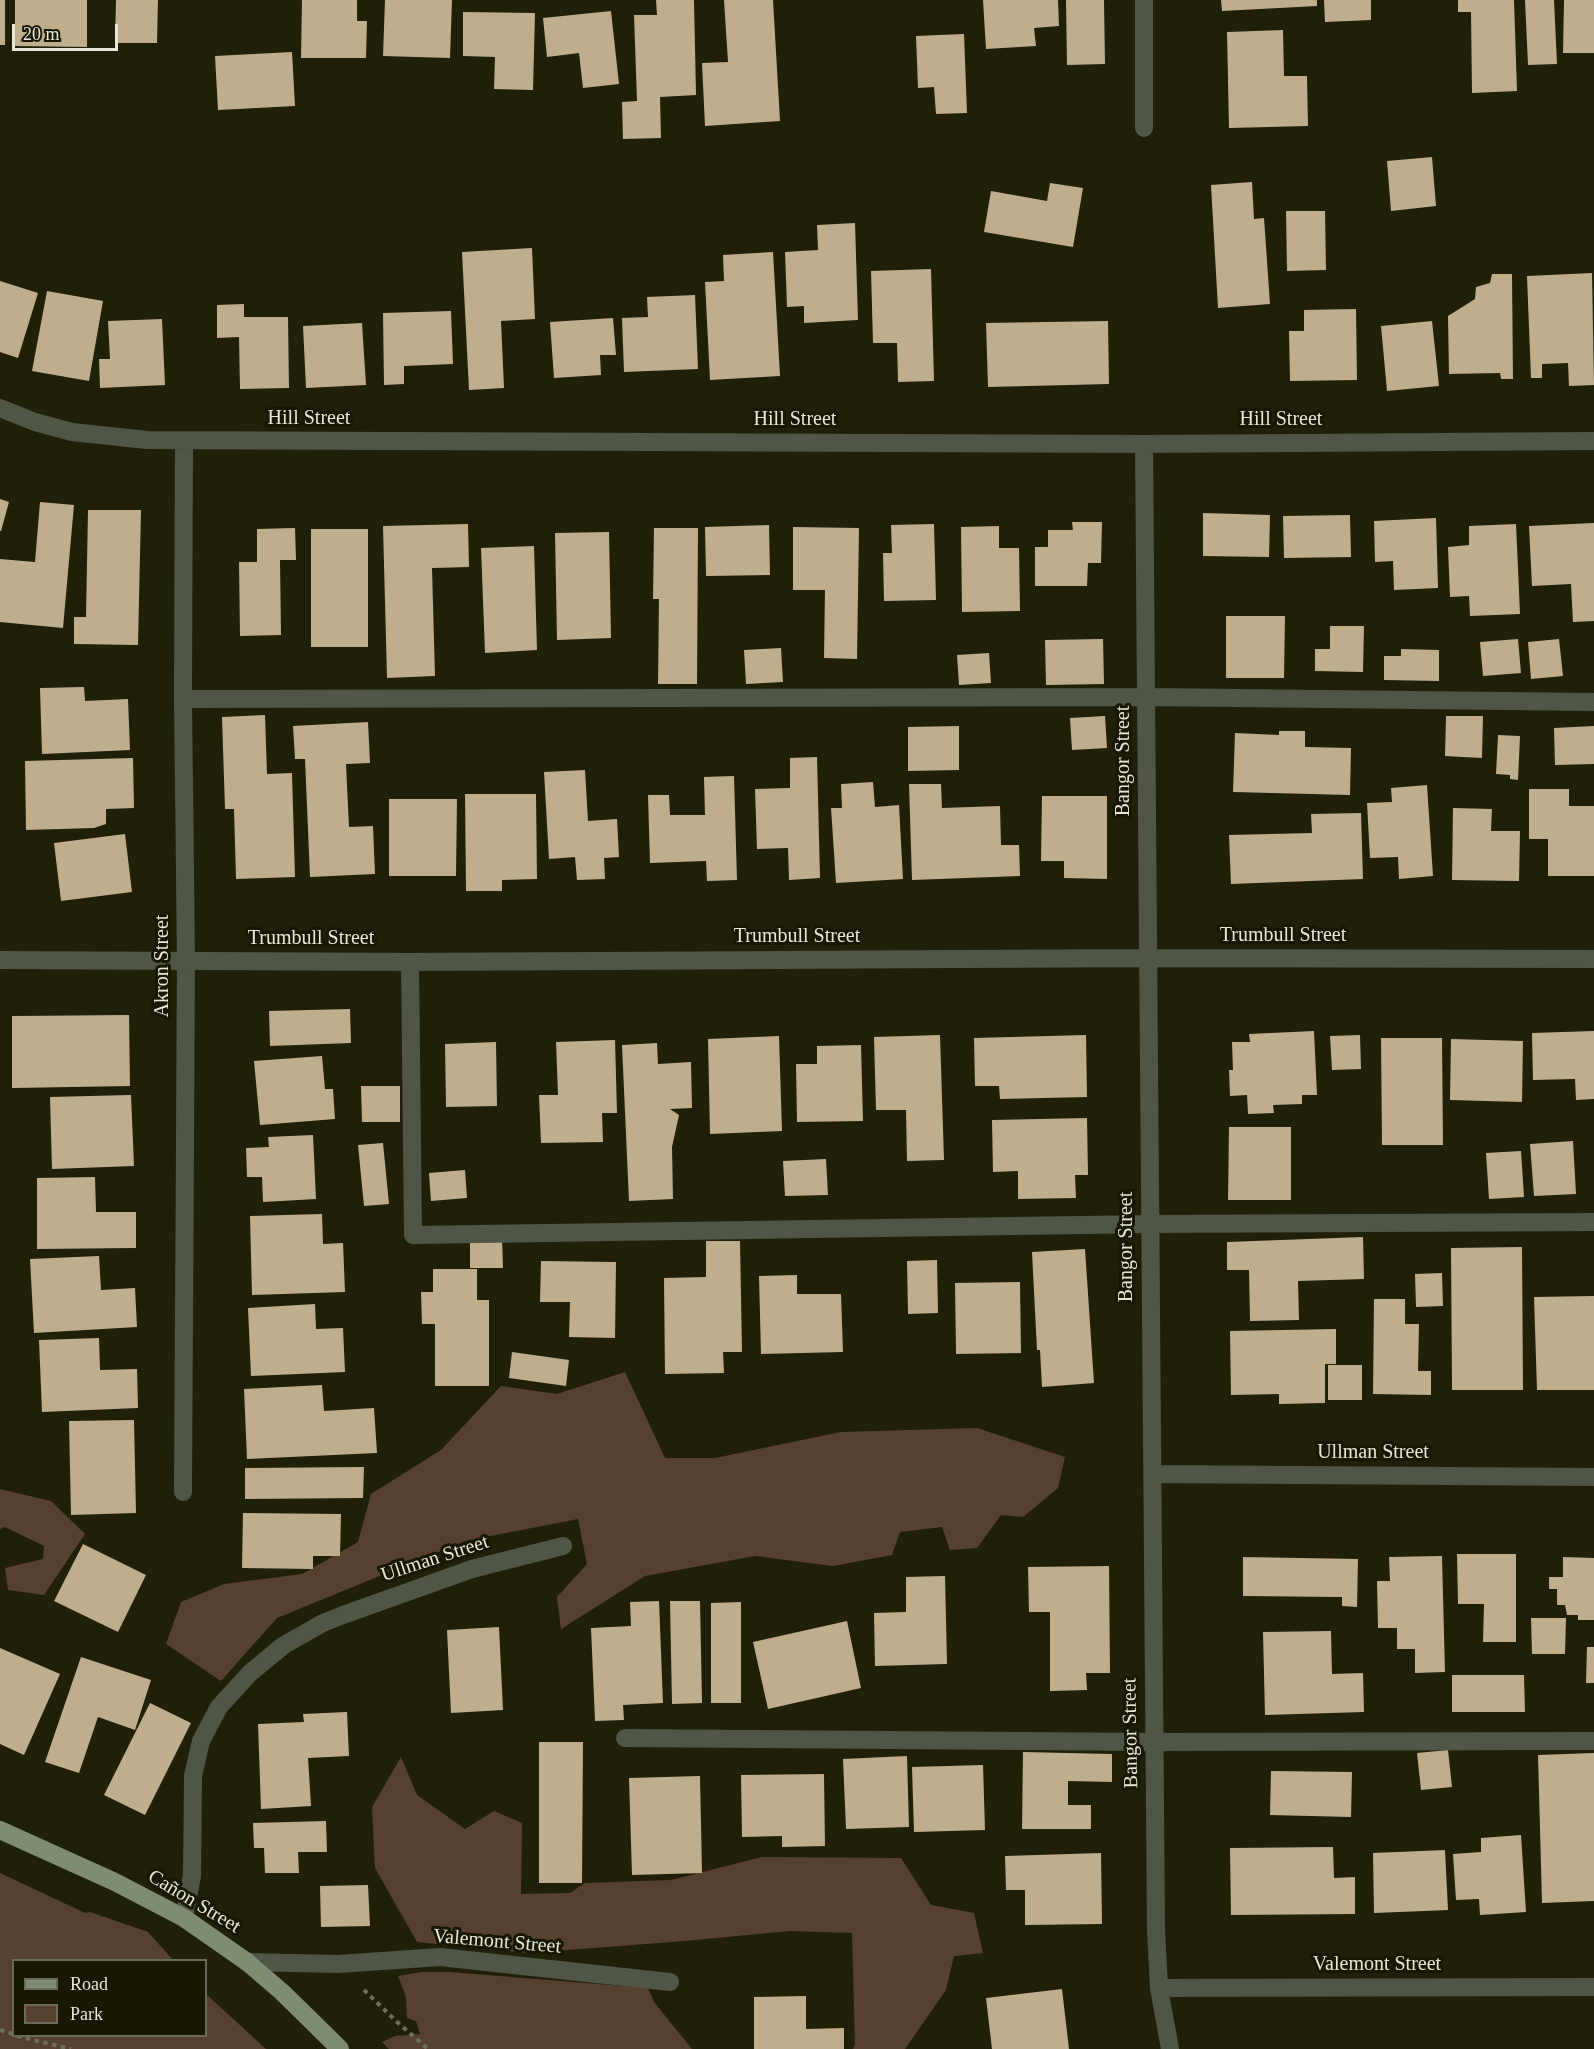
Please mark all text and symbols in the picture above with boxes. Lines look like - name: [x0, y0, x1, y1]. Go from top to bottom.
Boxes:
- scale bar: [15, 12, 122, 50]
- text: 20 m: [23, 24, 60, 44]
- street label: Hill Street: [268, 407, 350, 431]
- street label: Hill Street: [754, 408, 836, 432]
- street label: Hill Street: [1240, 408, 1322, 432]
- street label: Bangor Street: [1112, 706, 1136, 816]
- street label: Akron Street: [151, 915, 175, 1017]
- street label: Trumbull Street: [1220, 924, 1346, 948]
- street label: Trumbull Street: [734, 925, 860, 949]
- street label: Trumbull Street: [248, 927, 374, 951]
- street label: Bangor Street: [1115, 1192, 1139, 1302]
- street label: Ullman Street: [1317, 1441, 1429, 1465]
- street label: Ullman Street: [378, 1530, 492, 1588]
- street label: Bangor Street: [1118, 1678, 1144, 1788]
- street label: Cañon Street: [143, 1865, 245, 1939]
- street label: Valemont Street: [432, 1924, 562, 1960]
- street label: Valemont Street: [1313, 1953, 1441, 1977]
- legend: [12, 1959, 207, 2037]
- text: Road: [70, 1974, 108, 1994]
- text: Park: [70, 2004, 103, 2024]

